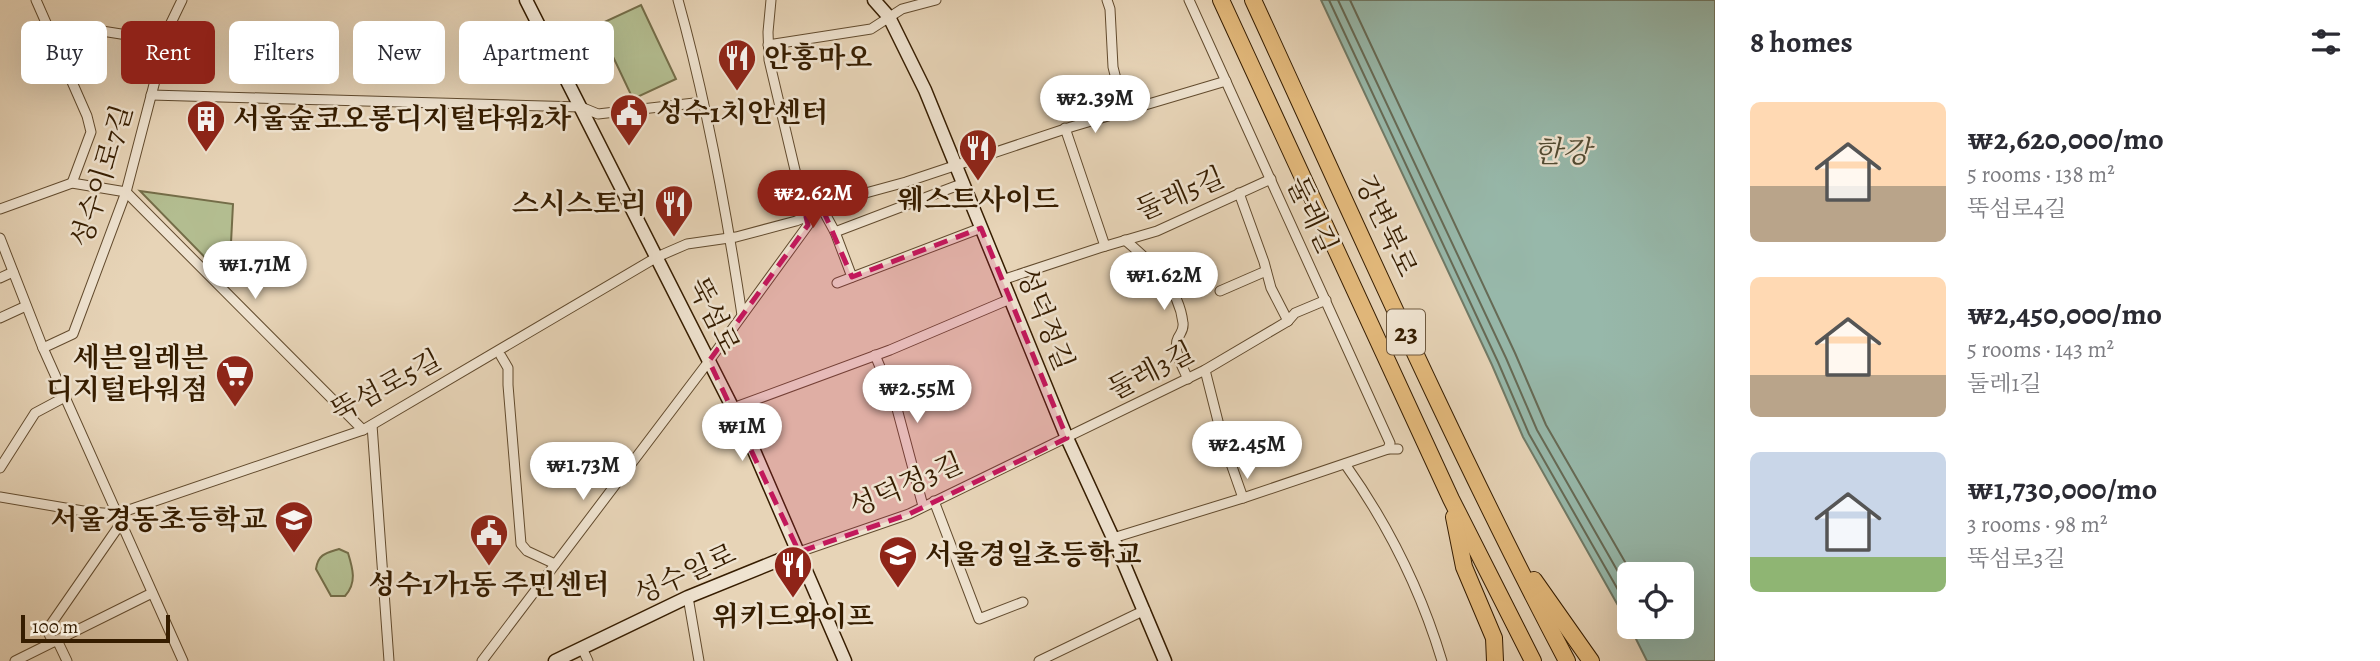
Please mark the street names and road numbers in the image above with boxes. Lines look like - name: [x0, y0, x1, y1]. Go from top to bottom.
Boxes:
- street label: 성수이로7길: [62, 100, 142, 252]
- street label: 둘레5길: [1130, 158, 1230, 230]
- street label: 강변북로: [1346, 169, 1426, 283]
- street label: 둘레길: [1278, 170, 1346, 260]
- street label: 성덕정길: [1007, 262, 1083, 376]
- street label: 뚝섬로: [679, 271, 749, 361]
- road number: 23: [1387, 310, 1425, 354]
- street label: 둘레3길: [1101, 333, 1201, 409]
- street label: 뚝섬로5길: [324, 341, 448, 431]
- street label: 성덕정3길: [843, 444, 969, 526]
- street label: 성수일로: [628, 535, 742, 613]

